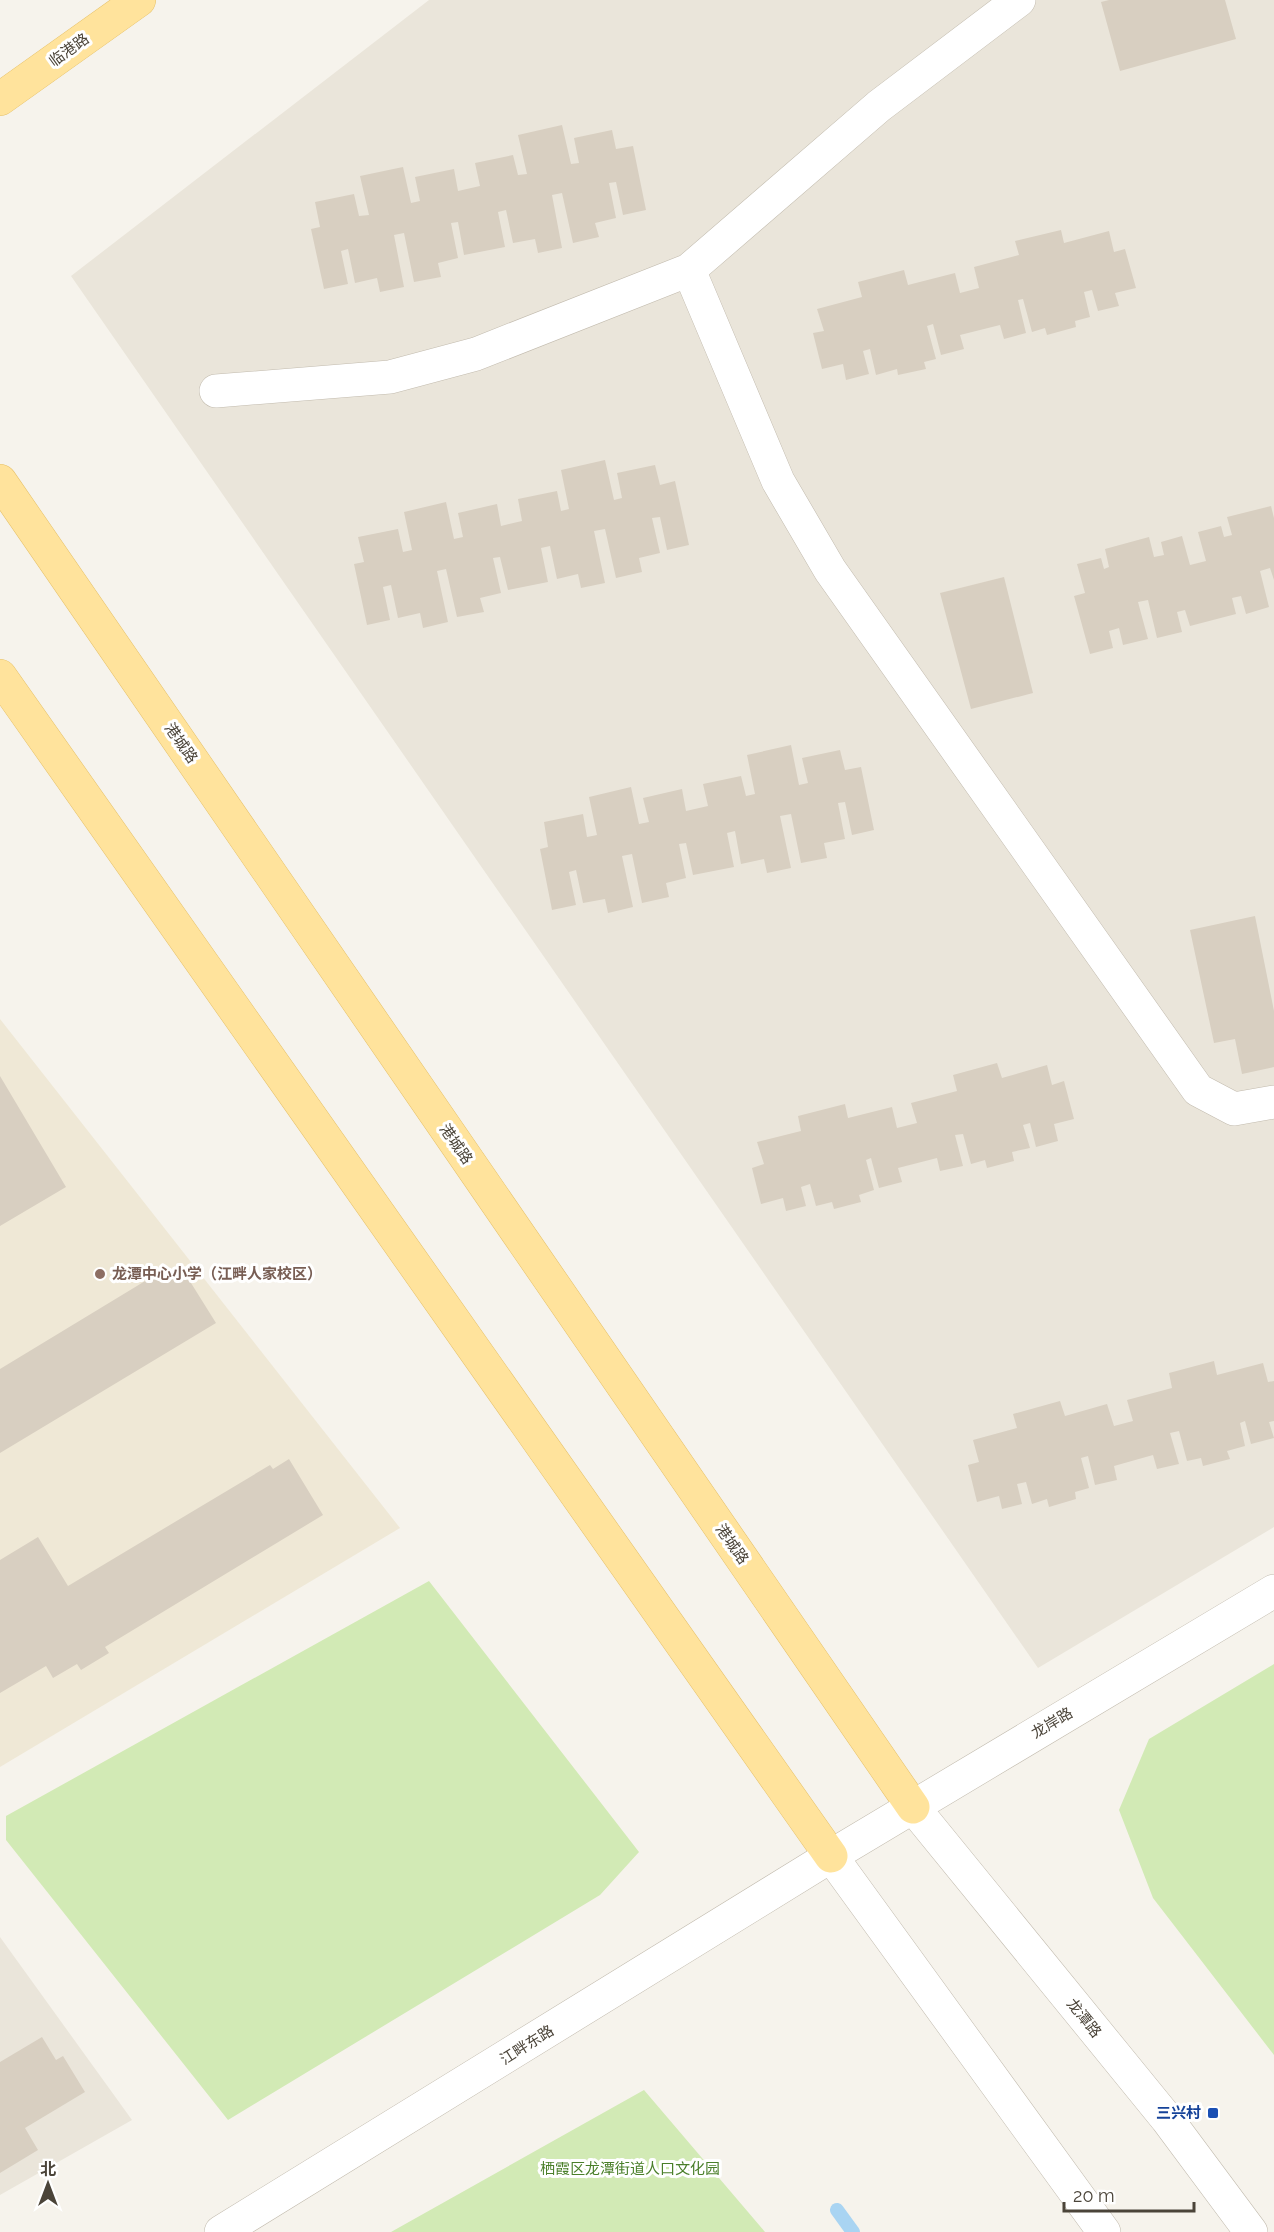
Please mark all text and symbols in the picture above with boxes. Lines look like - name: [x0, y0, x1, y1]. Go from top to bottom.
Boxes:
- street label: 临港路: [46, 29, 92, 71]
- street label: 港城路: [161, 719, 201, 767]
- street label: 港城路: [436, 1120, 476, 1168]
- place label: 龙潭中心小学（江畔人家校区）: [112, 1265, 322, 1283]
- marker: 龙潭中心小学（江畔人家校区）: [93, 1267, 107, 1281]
- street label: 港城路: [712, 1520, 752, 1568]
- street label: 龙岸路: [1028, 1704, 1076, 1742]
- street label: 龙潭路: [1063, 1995, 1105, 2041]
- street label: 江畔东路: [497, 2021, 557, 2069]
- place label: 三兴村: [1156, 2104, 1201, 2122]
- marker: 三兴村: [1206, 2106, 1220, 2120]
- north arrow: [18, 2154, 78, 2214]
- text: 北: [40, 2160, 56, 2179]
- park label: 栖霞区龙潭街道人口文化园: [540, 2160, 720, 2178]
- scale bar: [1064, 2175, 1194, 2213]
- text: 20 m: [1073, 2185, 1115, 2206]

